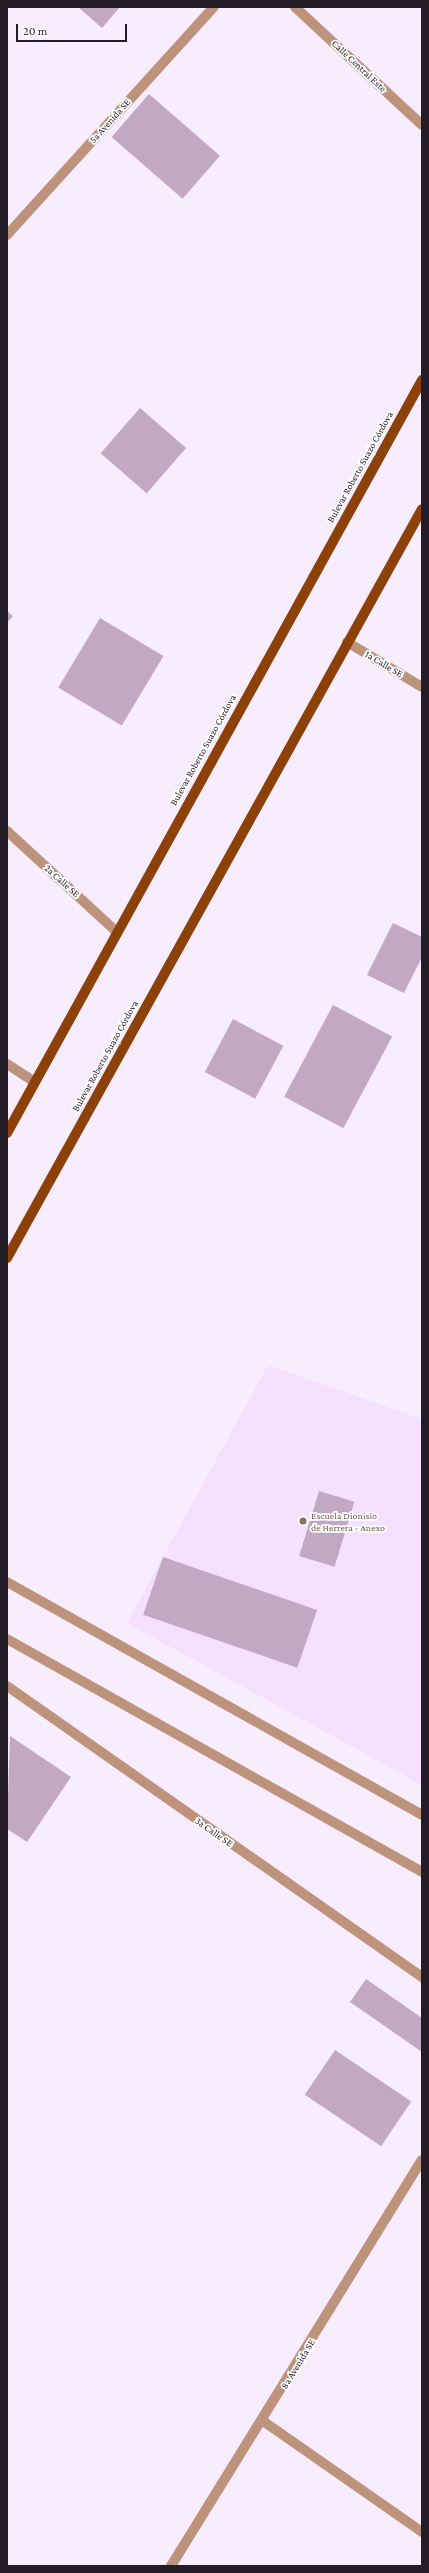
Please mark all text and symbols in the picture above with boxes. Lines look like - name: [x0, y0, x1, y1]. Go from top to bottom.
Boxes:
- scale bar: [18, 16, 129, 42]
- text: 20 m: [23, 24, 47, 38]
- street label: Calle Central Este: [329, 38, 389, 94]
- street label: 5a Avenida SE: [87, 96, 133, 146]
- street label: Bulevar Roberto Suazo Córdova: [324, 409, 396, 525]
- street label: 1a Calle SE: [363, 648, 405, 680]
- street label: Bulevar Roberto Suazo Córdova: [167, 692, 239, 808]
- street label: 2a Calle SE: [42, 862, 82, 900]
- street label: Bulevar Roberto Suazo Córdova: [69, 998, 141, 1114]
- place label: Escuela Dionisio de Herrera - Anexo: [311, 1509, 385, 1532]
- marker: Escuela Dionisio de Herrera - Anexo: [298, 1516, 308, 1526]
- street label: 3a Calle SE: [193, 1815, 235, 1849]
- street label: 8a Avenida SE: [278, 2337, 318, 2391]

